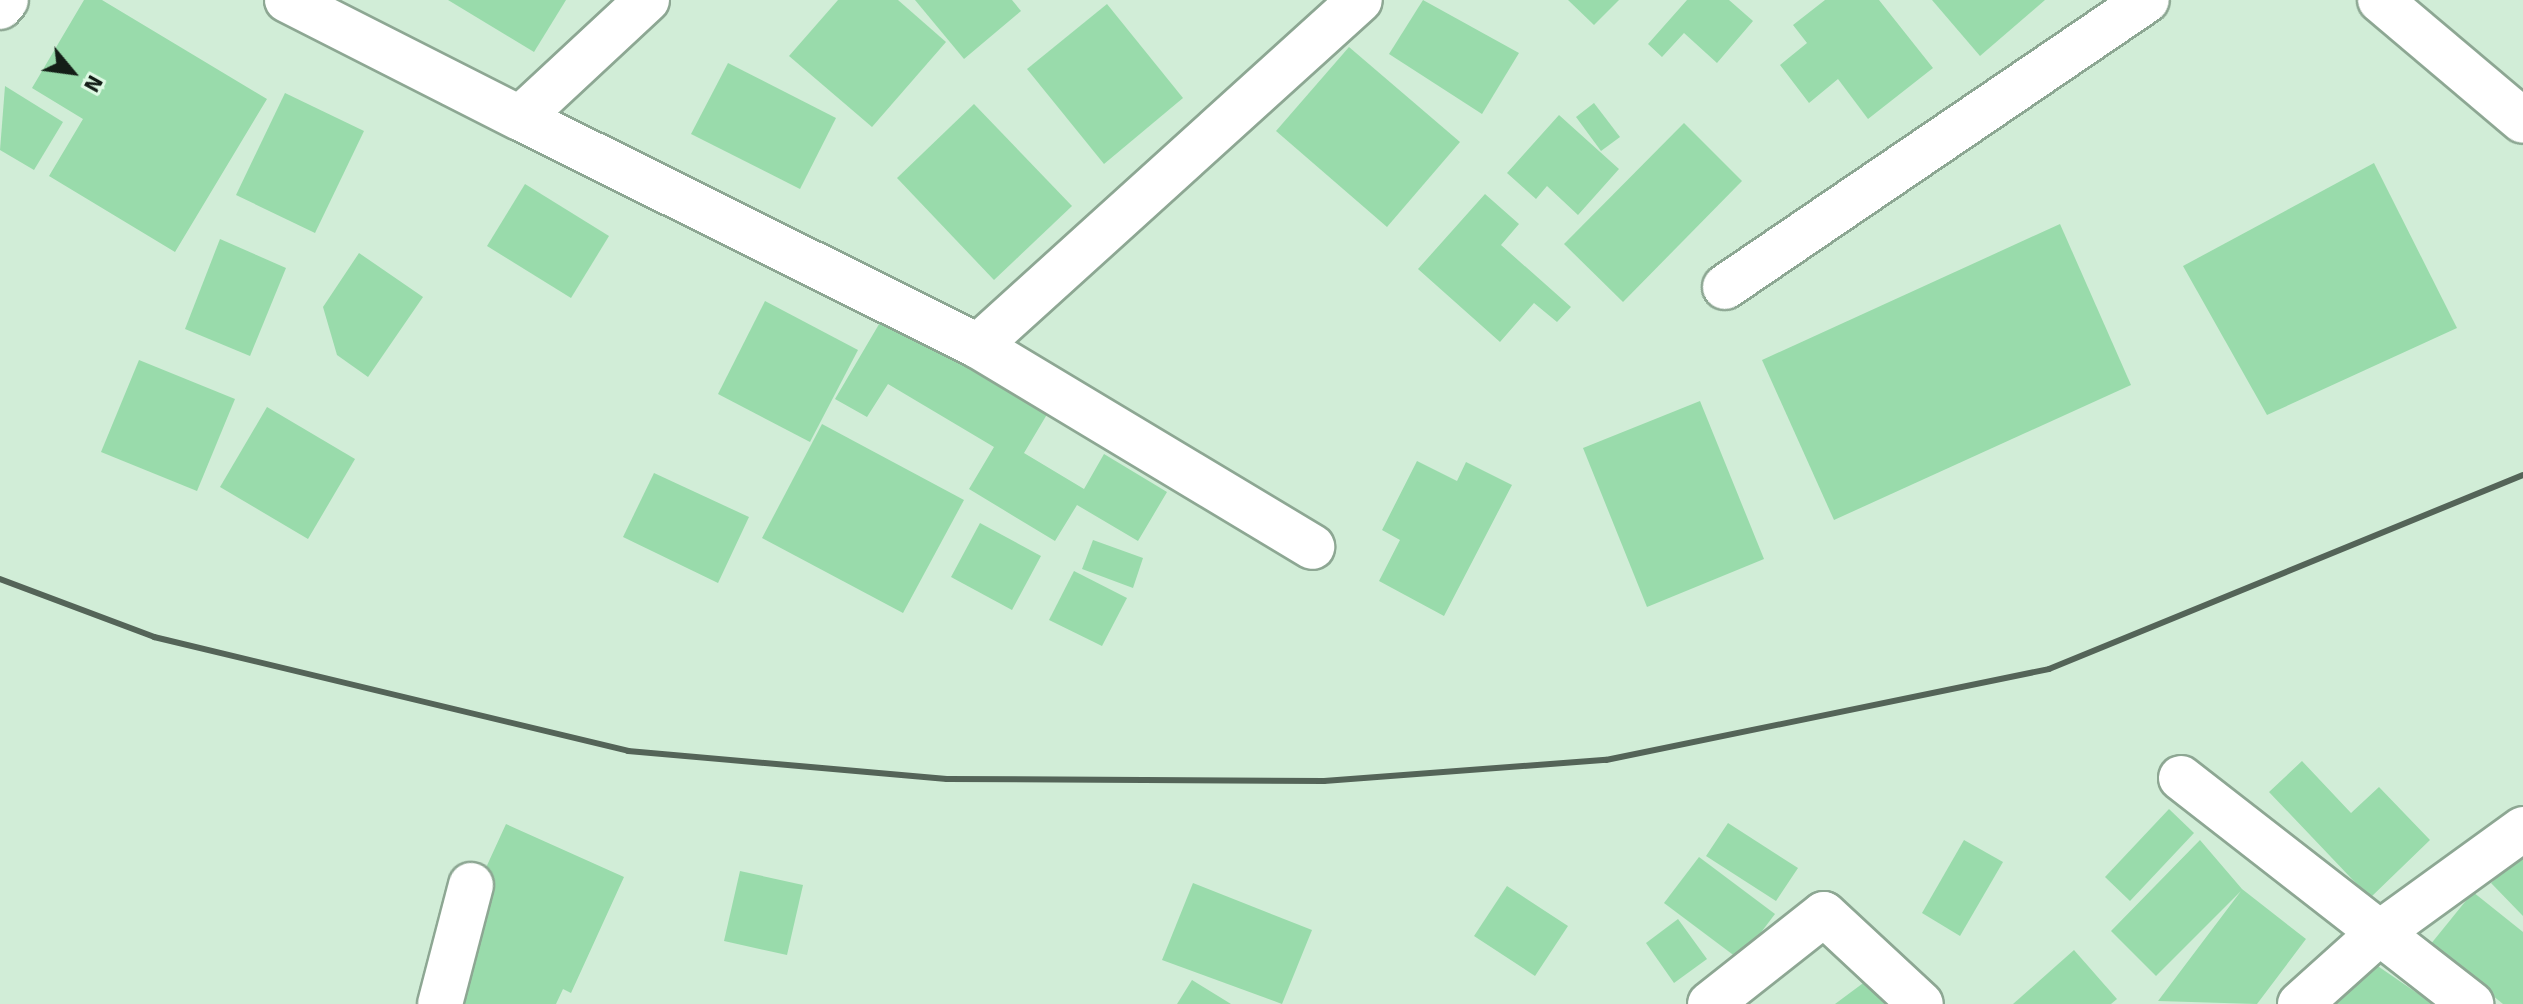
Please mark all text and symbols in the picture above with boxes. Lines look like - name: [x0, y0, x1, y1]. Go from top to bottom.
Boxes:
- north arrow: [32, 32, 112, 112]
- text: N: [78, 71, 109, 97]

